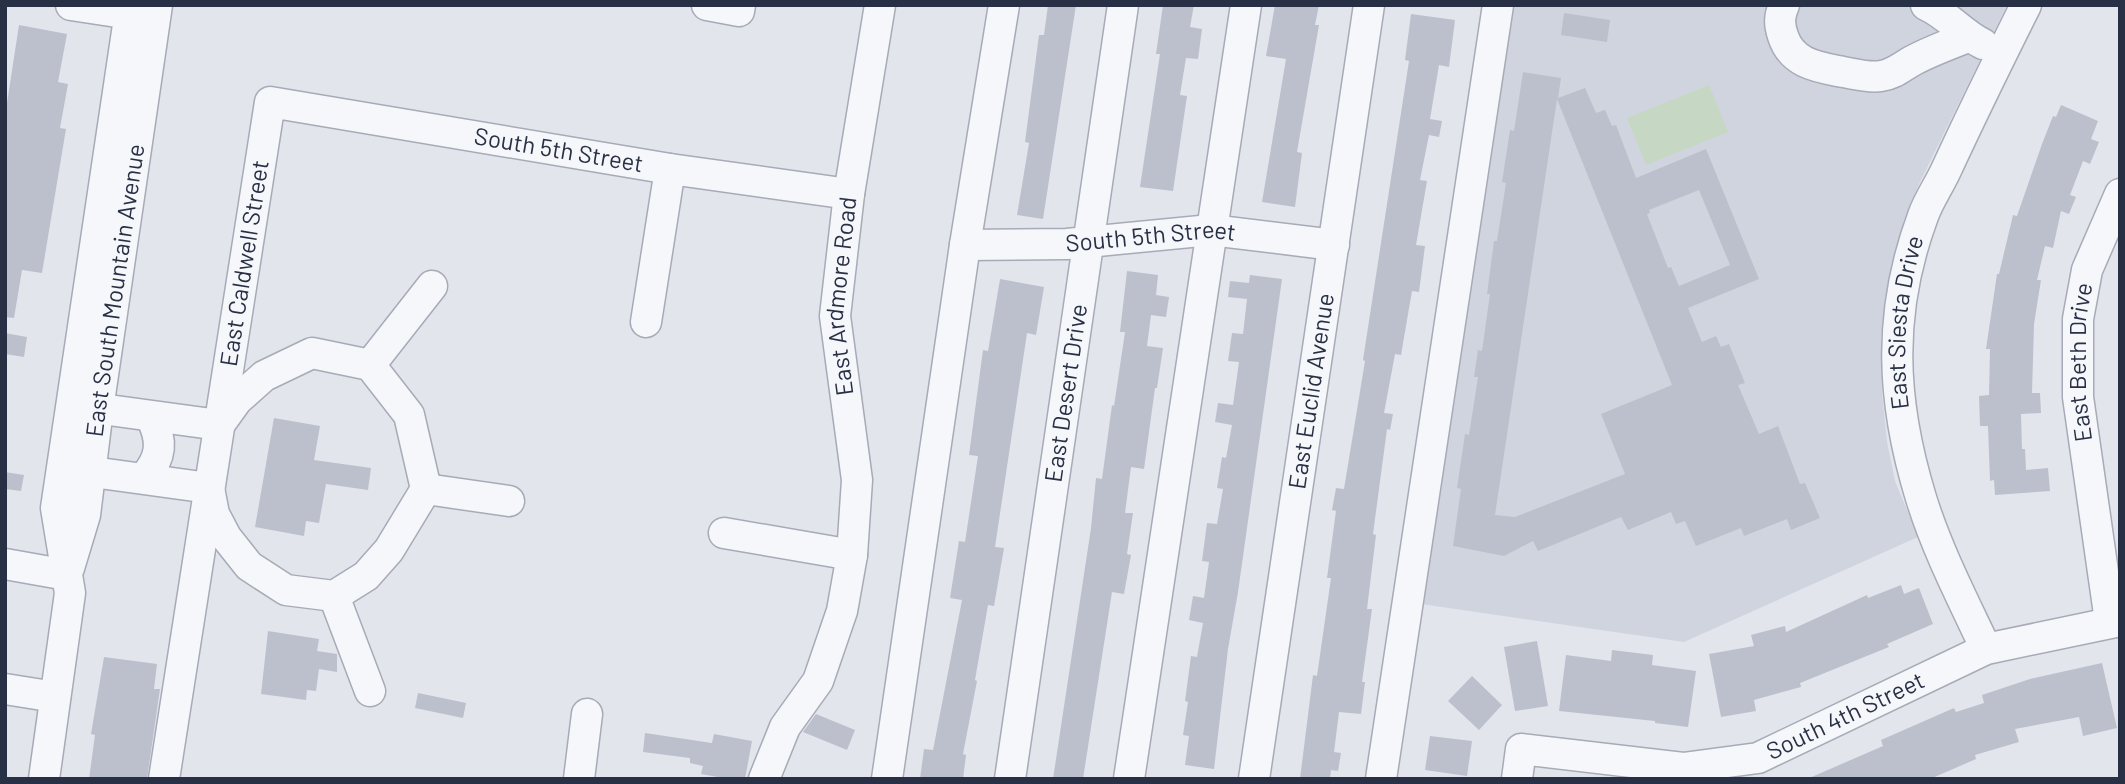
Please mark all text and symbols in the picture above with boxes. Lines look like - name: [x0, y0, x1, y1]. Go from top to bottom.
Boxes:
- street label: South 5th Street: [472, 120, 646, 177]
- street label: East South Mountain Avenue: [79, 142, 150, 438]
- street label: East Caldwell Street: [213, 158, 274, 368]
- street label: East Ardmore Road: [819, 195, 862, 398]
- street label: South 5th Street: [1064, 214, 1238, 257]
- street label: East Siesta Drive: [1881, 232, 1928, 411]
- street label: East Beth Drive: [2062, 280, 2097, 444]
- street label: East Euclid Avenue: [1281, 291, 1339, 491]
- street label: East Desert Drive: [1038, 302, 1092, 484]
- street label: South 4th Street: [1761, 665, 1929, 765]

